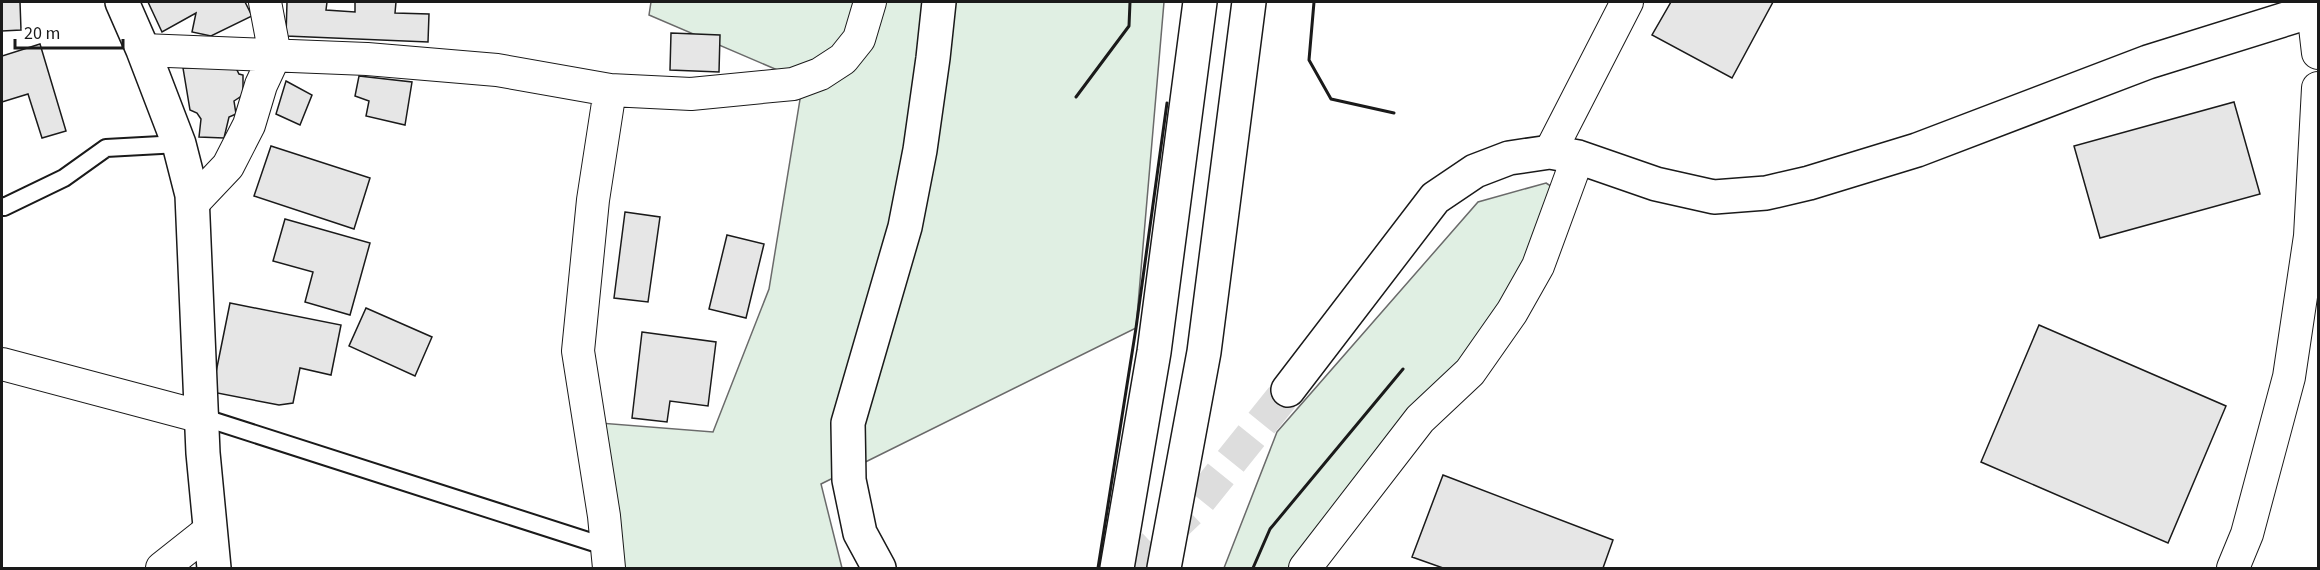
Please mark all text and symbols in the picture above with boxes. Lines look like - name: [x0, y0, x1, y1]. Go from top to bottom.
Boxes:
- scale bar: [15, 12, 123, 50]
- text: 20 m: [24, 21, 60, 46]

